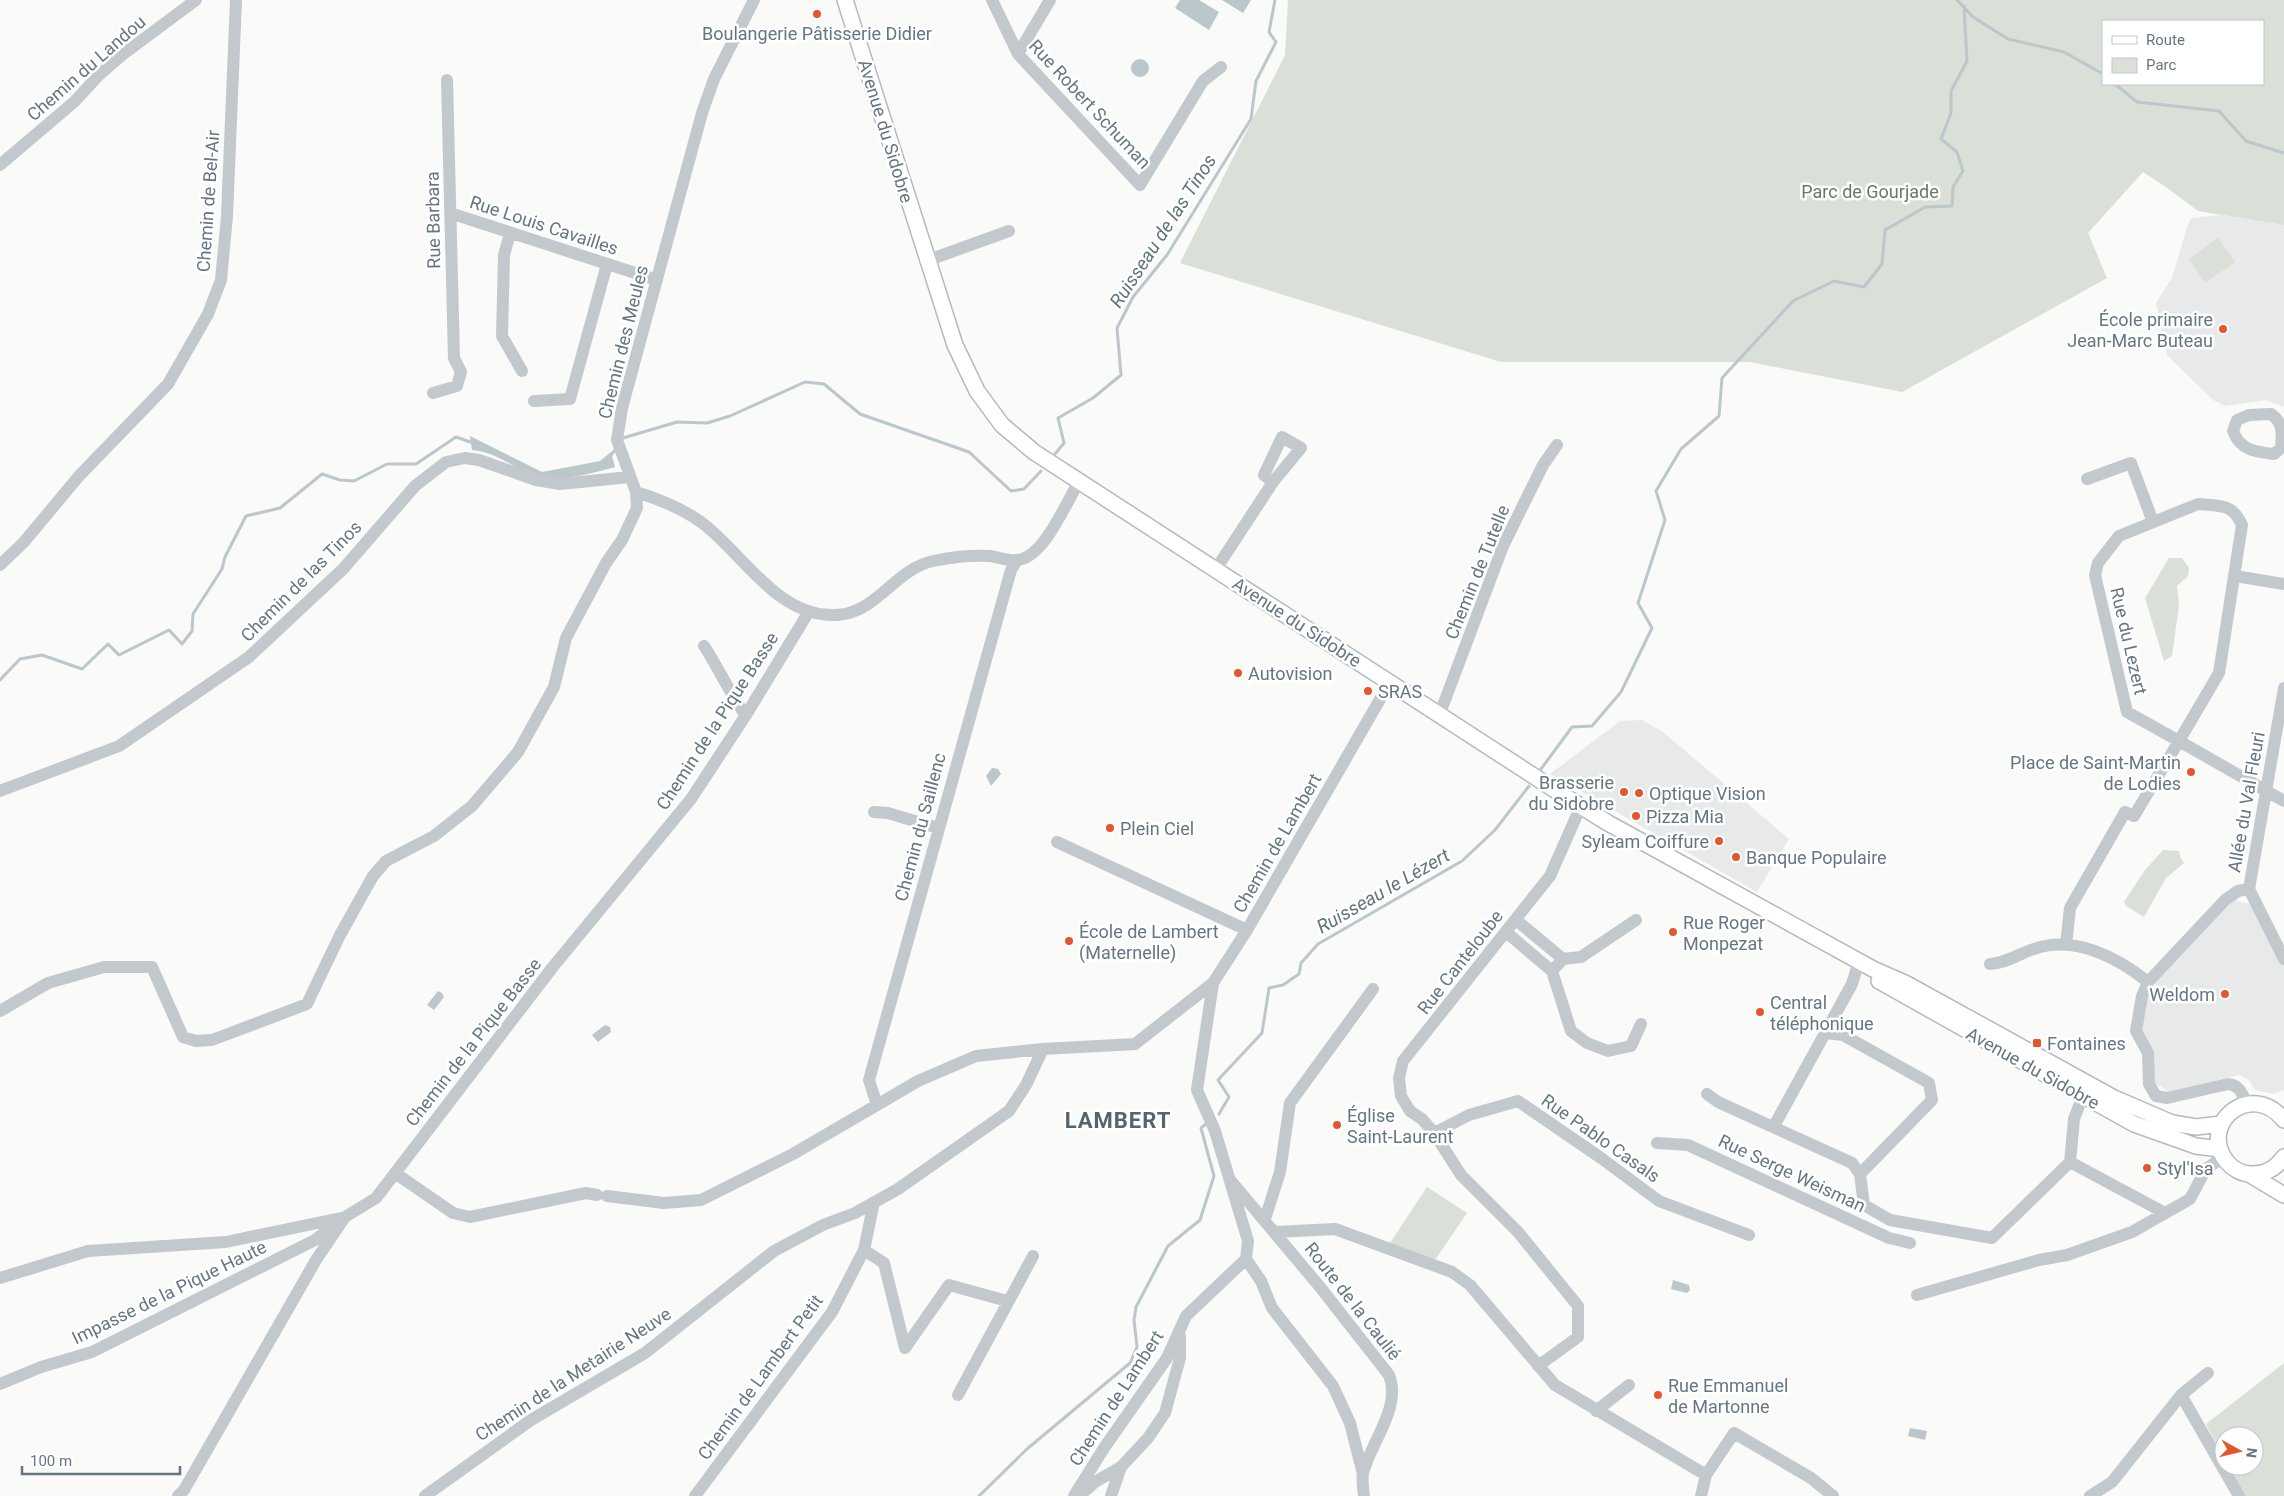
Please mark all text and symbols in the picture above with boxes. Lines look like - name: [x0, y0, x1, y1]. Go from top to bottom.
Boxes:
- marker: Boulangerie Pâtisserie Didier: [811, 8, 823, 20]
- street label: Chemin du Landou: [22, 11, 150, 125]
- legend: [2102, 20, 2264, 85]
- place label: Boulangerie Pâtisserie Didier: [702, 23, 932, 44]
- text: Route: [2146, 31, 2185, 49]
- street label: Rue Robert Schuman: [1025, 35, 1155, 173]
- text: Parc: [2146, 56, 2176, 74]
- street label: Avenue du Sidobre: [854, 57, 918, 205]
- street label: Chemin de Bel-Air: [193, 129, 223, 273]
- water label: Ruisseau de las Tinos: [1105, 150, 1221, 312]
- street label: Rue Barbara: [422, 171, 444, 269]
- park label: Parc de Gourjade: [1801, 181, 1939, 202]
- street label: Rue Louis Cavailles: [467, 191, 621, 259]
- street label: Chemin des Meules: [594, 263, 652, 421]
- place label: École primaire Jean-Marc Buteau: [2067, 309, 2213, 351]
- marker: École primaire Jean-Marc Buteau: [2217, 323, 2229, 335]
- street label: Chemin de Tutelle: [1440, 502, 1514, 642]
- street label: Chemin de las Tinos: [236, 516, 366, 646]
- street label: Avenue du Sidobre: [1229, 573, 1365, 671]
- street label: Rue du Lezert: [2106, 585, 2152, 697]
- street label: Chemin de la Pique Basse: [652, 628, 782, 814]
- place label: Autovision: [1248, 663, 1332, 684]
- marker: Autovision: [1232, 667, 1244, 679]
- place label: SRAS: [1378, 681, 1423, 702]
- marker: SRAS: [1362, 685, 1374, 697]
- street label: Allée du Val Fleuri: [2223, 730, 2269, 874]
- street label: Chemin du Saillenc: [890, 750, 950, 904]
- place label: Place de Saint-Martin de Lodies: [2010, 752, 2181, 794]
- marker: Place de Saint-Martin de Lodies: [2185, 766, 2197, 778]
- street label: Chemin de Lambert: [1229, 770, 1325, 916]
- place label: Brasserie du Sidobre: [1528, 772, 1614, 814]
- place label: Optique Vision: [1649, 783, 1766, 804]
- marker: Brasserie du Sidobre: [1618, 786, 1630, 798]
- marker: Optique Vision: [1633, 787, 1645, 799]
- place label: Pizza Mia: [1646, 806, 1724, 827]
- marker: Pizza Mia: [1630, 810, 1642, 822]
- place label: Plein Ciel: [1120, 818, 1194, 839]
- marker: Plein Ciel: [1104, 822, 1116, 834]
- place label: Syleam Coiffure: [1582, 831, 1709, 852]
- marker: Syleam Coiffure: [1713, 835, 1725, 847]
- water label: Ruisseau le Lézert: [1312, 843, 1454, 938]
- place label: Banque Populaire: [1746, 847, 1887, 868]
- marker: Banque Populaire: [1730, 851, 1742, 863]
- street label: Rue Canteloube: [1413, 906, 1507, 1018]
- place label: Rue Roger Monpezat: [1683, 912, 1765, 954]
- place label: École de Lambert (Maternelle): [1079, 921, 1219, 964]
- marker: Rue Roger Monpezat: [1667, 926, 1679, 938]
- marker: École de Lambert (Maternelle): [1063, 935, 1075, 947]
- street label: Chemin de la Pique Basse: [401, 954, 545, 1130]
- place label: Weldom: [2149, 984, 2215, 1005]
- marker: Weldom: [2219, 988, 2231, 1000]
- place label: Central téléphonique: [1770, 992, 1874, 1034]
- marker: Central téléphonique: [1754, 1006, 1766, 1018]
- street label: Avenue du Sidobre: [1963, 1023, 2103, 1113]
- place label: Fontaines: [2047, 1033, 2126, 1054]
- marker: Fontaines: [2031, 1037, 2043, 1049]
- street label: Rue Pablo Casals: [1538, 1089, 1664, 1187]
- place label: Église Saint-Laurent: [1347, 1105, 1453, 1147]
- district label: LAMBERT: [1065, 1108, 1171, 1133]
- marker: Église Saint-Laurent: [1331, 1119, 1343, 1131]
- street label: Rue Serge Weisman: [1715, 1130, 1869, 1216]
- place label: Styl'Isa: [2157, 1158, 2214, 1179]
- marker: Styl'Isa: [2141, 1162, 2153, 1174]
- street label: Impasse de la Pique Haute: [68, 1236, 270, 1348]
- street label: Route de la Caulié: [1300, 1238, 1406, 1364]
- street label: Chemin de Lambert Petit: [693, 1290, 827, 1464]
- street label: Chemin de la Metairie Neuve: [471, 1303, 675, 1445]
- street label: Chemin de Lambert: [1064, 1326, 1168, 1470]
- place label: Rue Emmanuel de Martonne: [1668, 1375, 1788, 1417]
- marker: Rue Emmanuel de Martonne: [1652, 1389, 1664, 1401]
- north arrow: [2214, 1426, 2264, 1476]
- scale bar: [22, 1444, 180, 1476]
- text: N: [2243, 1447, 2260, 1459]
- text: 100 m: [30, 1452, 72, 1470]

